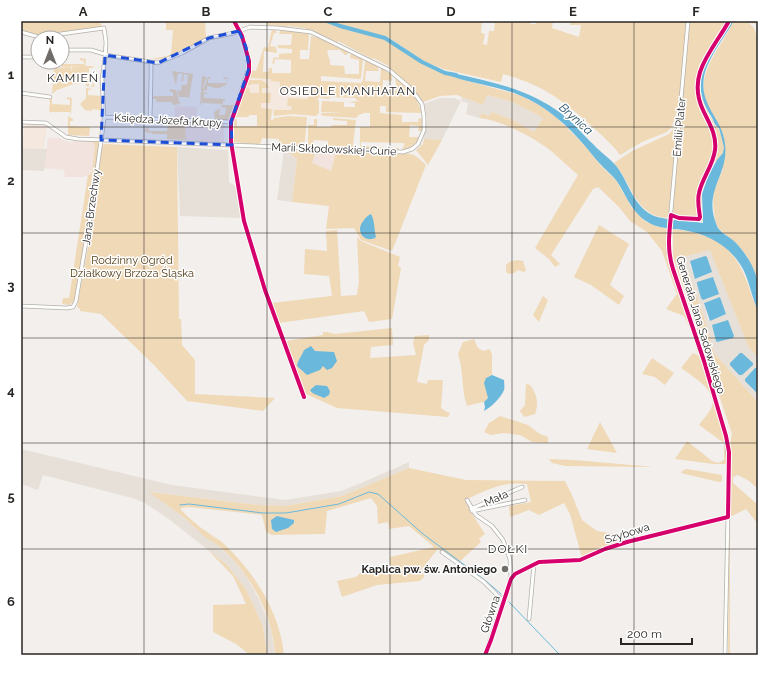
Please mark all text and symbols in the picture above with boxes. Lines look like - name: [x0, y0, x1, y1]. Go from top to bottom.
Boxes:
- text: A: [79, 4, 88, 19]
- text: B: [202, 4, 211, 19]
- text: C: [324, 4, 333, 19]
- text: D: [446, 4, 456, 19]
- text: E: [569, 4, 577, 19]
- text: F: [692, 4, 700, 19]
- north arrow: [30, 30, 70, 70]
- text: N: [46, 34, 54, 47]
- text: 1: [8, 67, 15, 82]
- district label: KAMIEŃ: [47, 71, 99, 85]
- district label: OSIEDLE MANHATAN: [280, 84, 416, 98]
- street label: Emilii Plater: [670, 97, 689, 157]
- water label: Brynica: [556, 100, 596, 138]
- street label: Księdza Józefa Krupy: [114, 111, 222, 130]
- street label: Marii Skłodowskiej-Curie: [271, 141, 397, 158]
- street label: Jana Brzechwy: [80, 168, 103, 246]
- text: 2: [7, 173, 15, 188]
- park label: Rodzinny Ogród Działkowy Brzoza Śląska: [70, 254, 194, 280]
- street label: Generała Jana Sadowskiego: [673, 255, 728, 396]
- text: 3: [7, 278, 15, 293]
- text: 4: [7, 383, 15, 398]
- street label: Mała: [482, 487, 510, 509]
- text: 5: [7, 489, 15, 504]
- street label: Szybowa: [603, 521, 651, 546]
- district label: DOŁKI: [488, 542, 528, 556]
- place label: Kaplica pw. św. Antoniego: [361, 563, 497, 576]
- marker: Kaplica pw. św. Antoniego: [500, 564, 510, 574]
- text: 6: [7, 594, 15, 609]
- street label: Główna: [478, 594, 503, 635]
- scale bar: [621, 620, 692, 646]
- text: 200 m: [627, 627, 662, 641]

